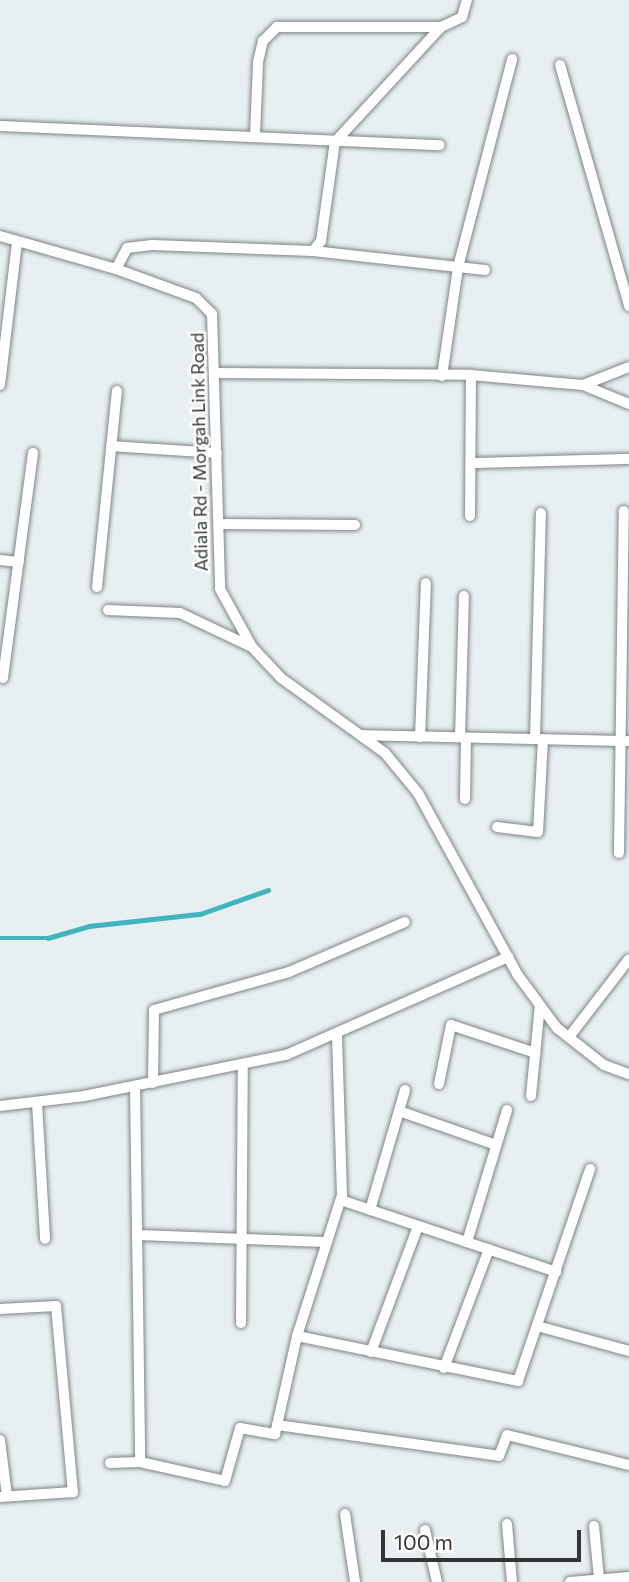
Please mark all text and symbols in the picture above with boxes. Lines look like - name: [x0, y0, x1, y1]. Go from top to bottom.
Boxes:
- street label: Adiala Rd - Morgah Link Road: [186, 333, 212, 571]
- scale bar: [384, 1516, 584, 1560]
- text: 100 m: [394, 1529, 453, 1554]

